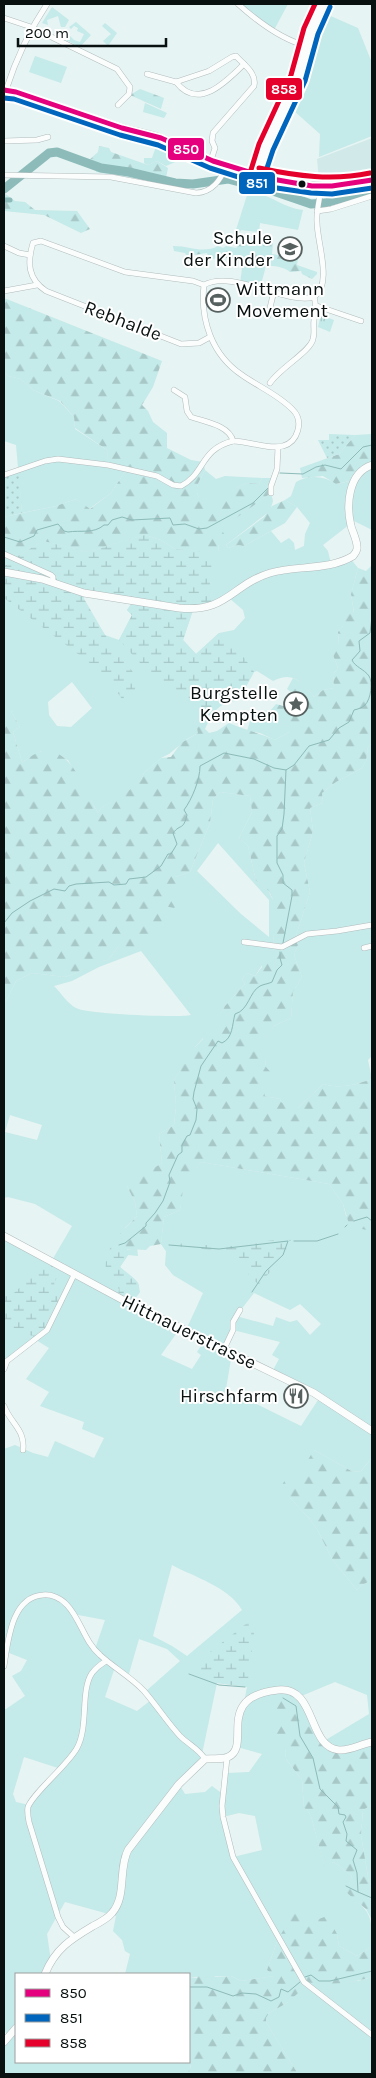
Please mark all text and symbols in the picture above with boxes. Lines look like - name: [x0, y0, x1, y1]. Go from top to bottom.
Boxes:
- scale bar: [18, 15, 165, 47]
- text: 200 m: [25, 24, 69, 42]
- line badge: 858: [265, 77, 303, 101]
- text: 858: [271, 81, 297, 98]
- line badge: 850: [167, 137, 205, 161]
- text: 850: [173, 141, 199, 158]
- line badge: 851: [238, 171, 276, 195]
- text: 851: [246, 175, 268, 192]
- unlabelled marker: [297, 179, 307, 189]
- place label: Schule der Kinder: [183, 227, 272, 271]
- school or university icon: Schule der Kinder: [277, 236, 303, 262]
- place label: Wittmann Movement: [236, 278, 328, 322]
- sports icon: Wittmann Movement: [205, 287, 231, 313]
- street label: Rebhalde: [81, 296, 165, 346]
- place label: Burgstelle Kempten: [190, 682, 278, 726]
- place icon: Burgstelle Kempten: [283, 691, 309, 717]
- street label: Hittnauerstrasse: [118, 1290, 260, 1374]
- restaurant icon: Hirschfarm: [283, 1383, 309, 1409]
- place label: Hirschfarm: [180, 1385, 278, 1407]
- legend: [15, 1973, 190, 2063]
- text: 850: [60, 1984, 87, 2002]
- text: 851: [60, 2009, 83, 2027]
- text: 858: [60, 2034, 87, 2052]

